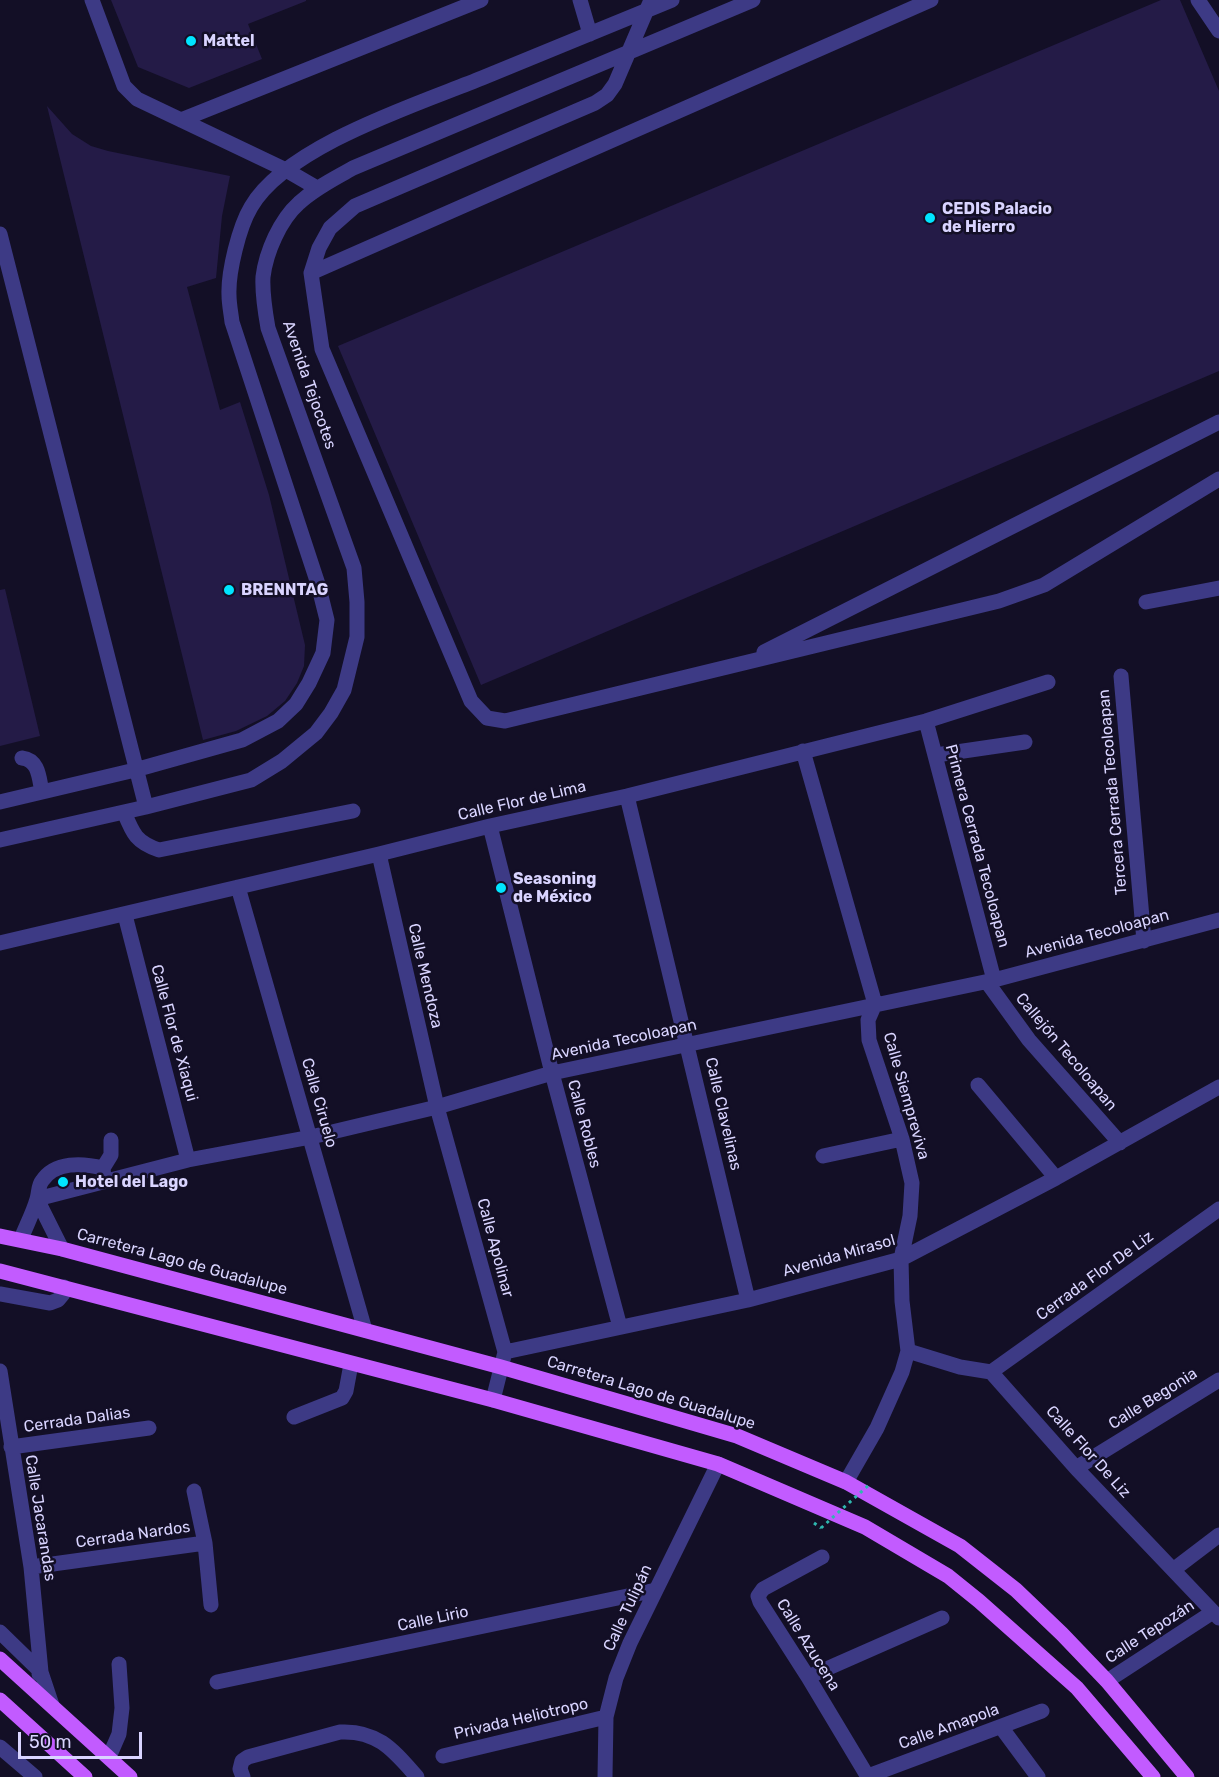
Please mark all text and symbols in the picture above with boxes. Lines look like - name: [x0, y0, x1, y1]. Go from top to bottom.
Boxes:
- place label: Mattel: [203, 31, 255, 51]
- marker: Mattel: [184, 34, 198, 48]
- place label: CEDIS Palacio de Hierro: [942, 199, 1052, 237]
- marker: CEDIS Palacio de Hierro: [923, 211, 937, 225]
- street label: Avenida Tejocotes: [278, 318, 340, 452]
- place label: BRENNTAG: [241, 580, 328, 600]
- marker: BRENNTAG: [222, 583, 236, 597]
- street label: Tercera Cerrada Tecoloapan: [1094, 688, 1132, 896]
- street label: Primera Cerrada Tecoloapan: [941, 742, 1013, 950]
- street label: Calle Flor de Lima: [456, 777, 588, 825]
- place label: Seasoning de México: [513, 869, 596, 907]
- marker: Seasoning de México: [494, 881, 508, 895]
- street label: Avenida Tecoloapan: [1023, 906, 1171, 962]
- street label: Calle Mendoza: [404, 922, 446, 1030]
- street label: Calle Flor de Xiaqui: [147, 962, 201, 1104]
- street label: Callejón Tecoloapan: [1011, 989, 1121, 1115]
- street label: Avenida Tecoloapan: [549, 1015, 699, 1065]
- street label: Calle Siempreviva: [879, 1030, 933, 1162]
- street label: Calle Ciruelo: [297, 1056, 341, 1150]
- street label: Calle Clavelinas: [701, 1056, 745, 1172]
- street label: Calle Robles: [563, 1078, 605, 1170]
- place label: Hotel del Lago: [75, 1172, 188, 1192]
- marker: Hotel del Lago: [56, 1175, 70, 1189]
- street label: Calle Apolinar: [473, 1196, 517, 1300]
- street label: Carretera Lago de Guadalupe: [75, 1225, 289, 1299]
- street label: Cerrada Flor De Liz: [1033, 1227, 1157, 1325]
- street label: Avenida Mirasol: [781, 1231, 897, 1281]
- street label: Carretera Lago de Guadalupe: [544, 1352, 758, 1434]
- street label: Calle Begonia: [1105, 1364, 1201, 1434]
- street label: Calle Flor De Liz: [1042, 1402, 1134, 1502]
- street label: Cerrada Dalias: [23, 1403, 131, 1437]
- street label: Calle Jacarandas: [21, 1453, 59, 1583]
- street label: Cerrada Nardos: [74, 1517, 192, 1553]
- street label: Calle Tulipán: [600, 1562, 656, 1654]
- street label: Calle Azucena: [772, 1595, 844, 1695]
- street label: Calle Tepozán: [1102, 1596, 1198, 1668]
- street label: Calle Lirio: [396, 1602, 470, 1636]
- street label: Privada Heliotropo: [452, 1694, 590, 1744]
- street label: Calle Amapola: [896, 1700, 1002, 1754]
- scale bar: [21, 1720, 146, 1758]
- text: 50 m: [29, 1731, 72, 1753]

